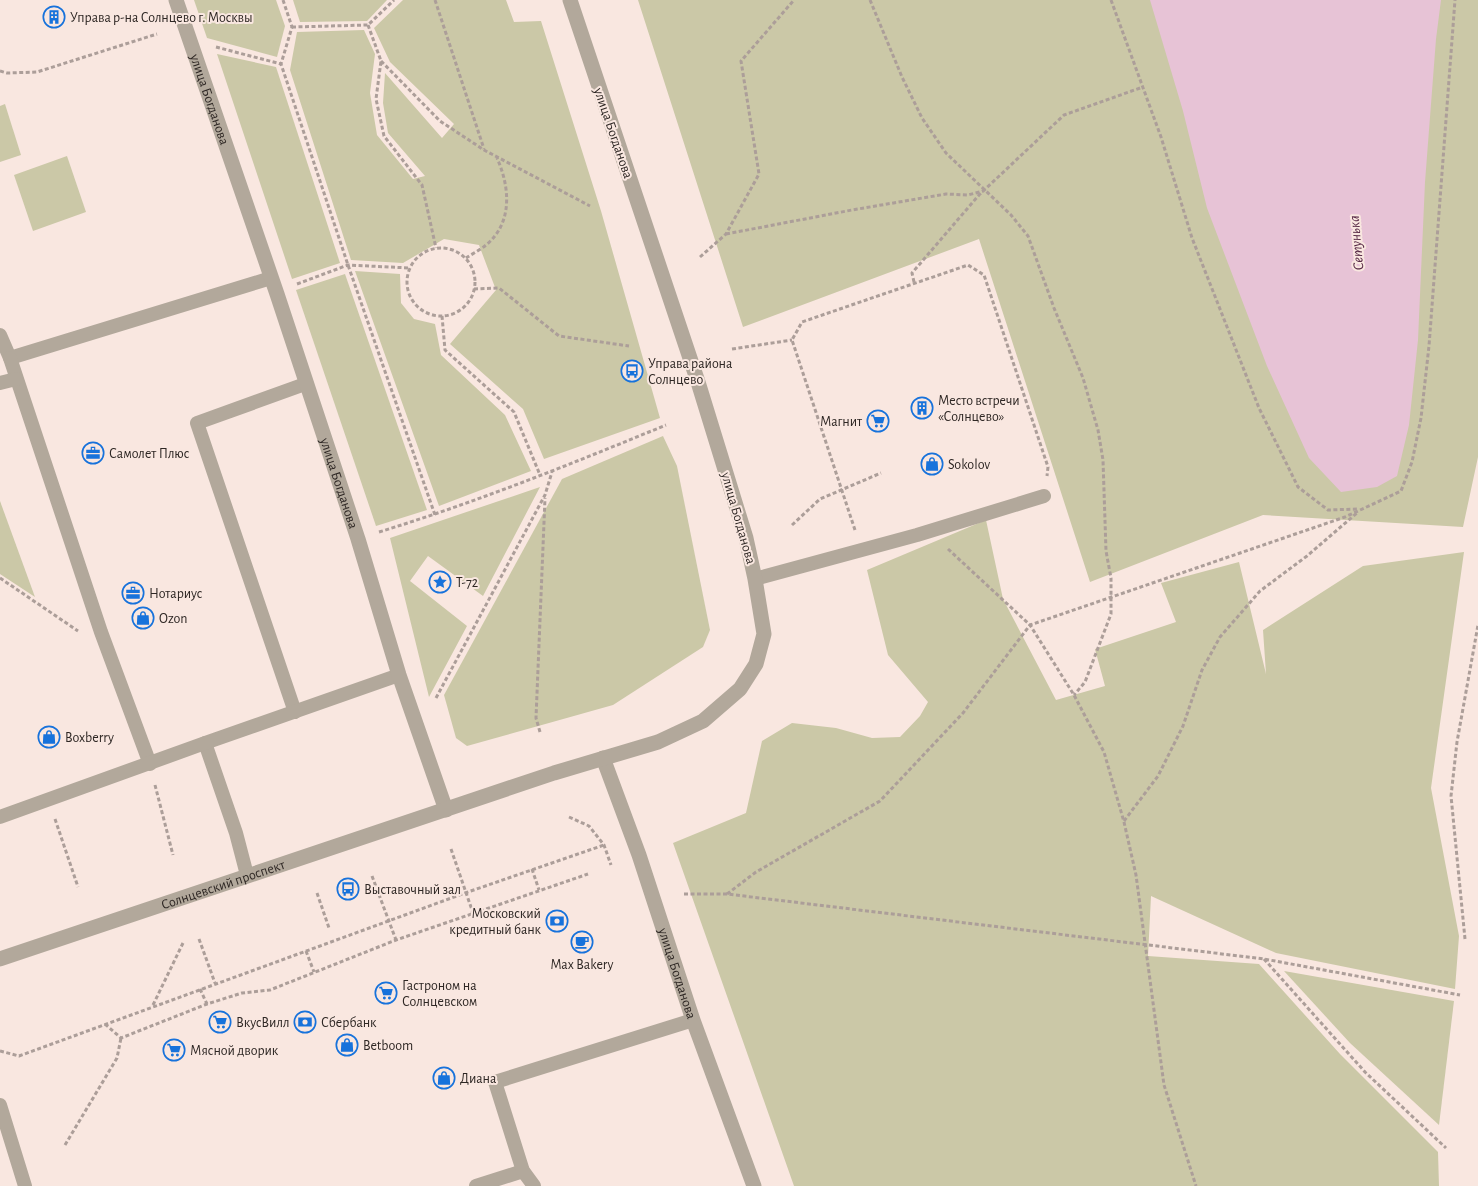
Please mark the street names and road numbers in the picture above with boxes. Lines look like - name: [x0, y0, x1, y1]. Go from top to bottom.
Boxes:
- street label: улица Богданова: [187, 52, 231, 147]
- street label: улица Богданова: [591, 85, 635, 181]
- street label: улица Богданова: [317, 435, 360, 531]
- street label: улица Богданова: [718, 470, 758, 566]
- street label: Солнцевский проспект: [160, 858, 288, 912]
- street label: улица Богданова: [655, 926, 698, 1021]

